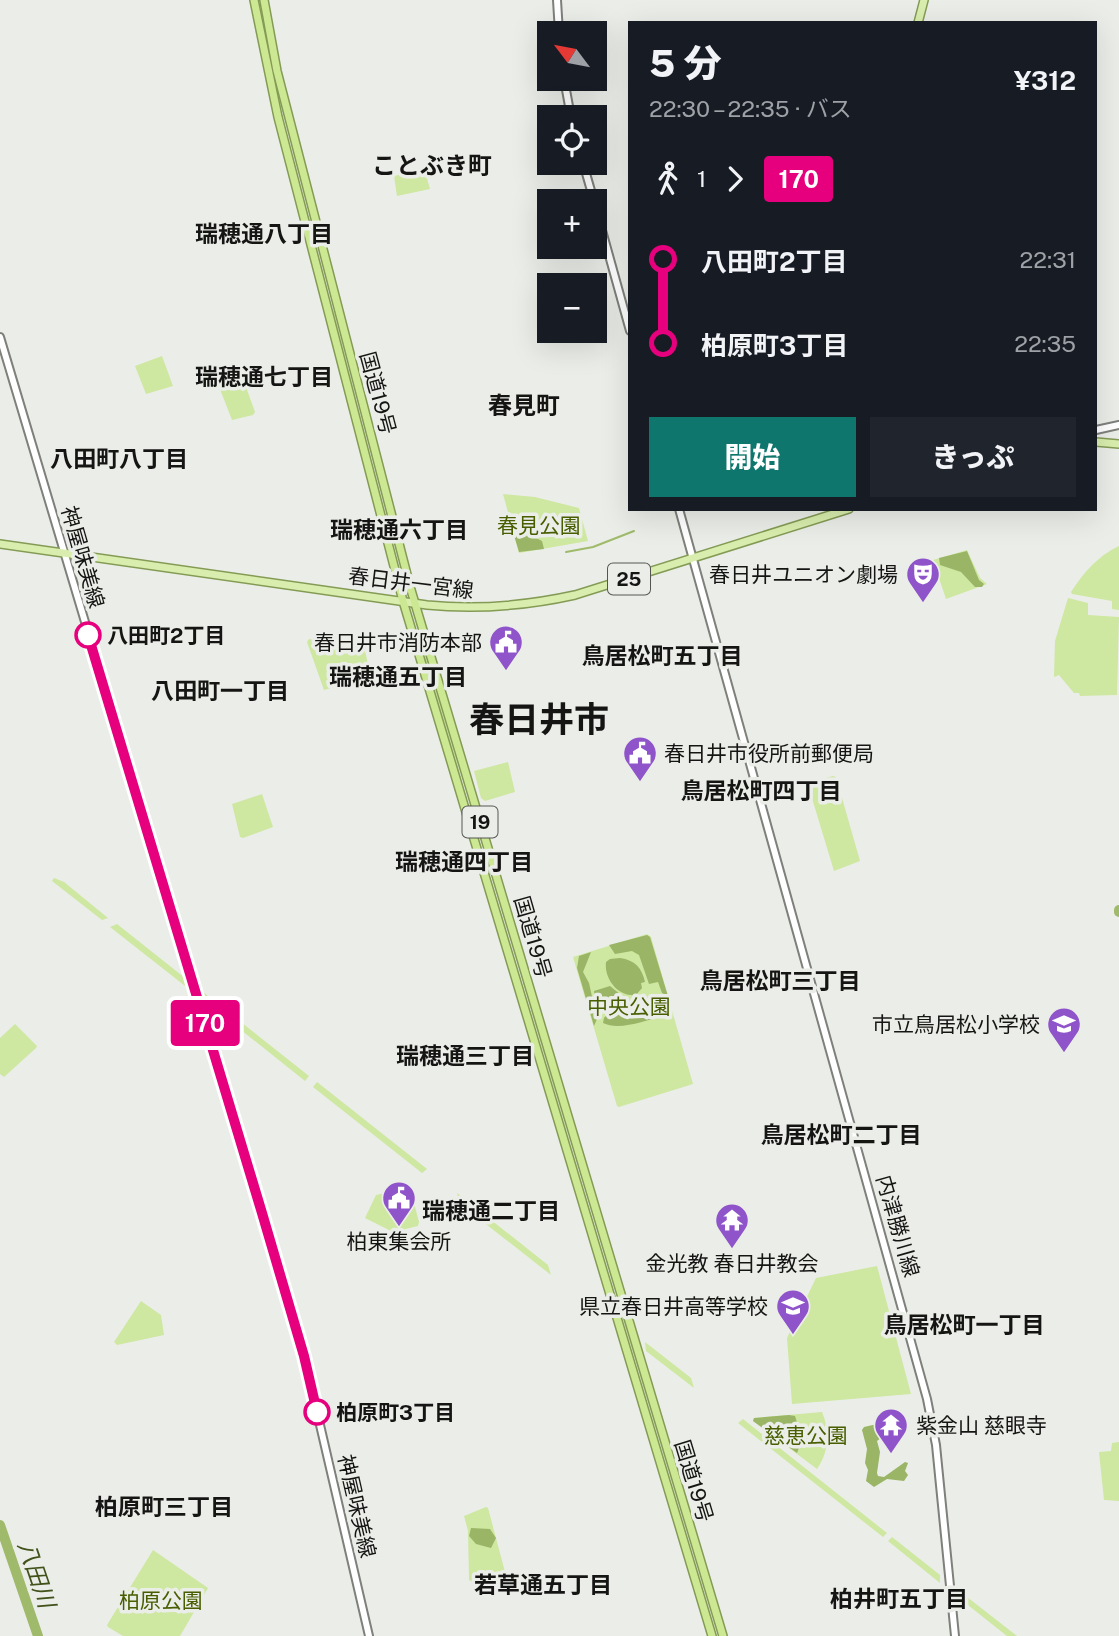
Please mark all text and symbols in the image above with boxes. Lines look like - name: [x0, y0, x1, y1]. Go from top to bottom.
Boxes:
- north arrow: [537, 21, 607, 91]
- map controls: [537, 21, 607, 343]
- text: 5 分: [649, 41, 722, 86]
- text: ¥312: [1014, 65, 1076, 96]
- text: 22:30 – 22:35 · バス: [649, 95, 852, 122]
- button: locate: [537, 105, 607, 175]
- district label: ことぶき町: [372, 151, 492, 179]
- icon: walk: [649, 160, 687, 198]
- icon: forward: [716, 160, 754, 198]
- text: 1: [697, 165, 706, 192]
- text: 170: [778, 165, 819, 193]
- button: +: [537, 189, 607, 259]
- district label: 瑞穂通八丁目: [195, 220, 333, 247]
- text: 八田町2丁目: [701, 246, 848, 277]
- text: 22:31: [1020, 246, 1076, 273]
- button: −: [537, 273, 607, 343]
- text: 柏原町3丁目: [701, 330, 848, 361]
- text: 22:35: [1014, 330, 1076, 357]
- street label: 国道19号: [355, 349, 401, 437]
- district label: 瑞穂通七丁目: [195, 363, 333, 390]
- district label: 春見町: [488, 391, 560, 419]
- button: 開始: [649, 417, 856, 497]
- button: きっぷ: [870, 417, 1076, 497]
- district label: 八田町八丁目: [50, 445, 188, 472]
- street label: 神屋味美線: [57, 503, 109, 611]
- park label: 春見公園: [497, 513, 581, 538]
- district label: 瑞穂通六丁目: [330, 516, 468, 543]
- theatre icon: 春日井ユニオン劇場: [904, 555, 942, 604]
- place label: 春日井ユニオン劇場: [709, 562, 898, 587]
- street label: 春日井一宮線: [347, 563, 475, 603]
- road number: 25: [608, 564, 650, 594]
- marker: 八田町2丁目: [75, 622, 101, 648]
- place label: 八田町2丁目: [107, 623, 225, 648]
- public building icon: 春日井市消防本部: [487, 623, 525, 672]
- place label: 春日井市消防本部: [314, 630, 482, 655]
- district label: 鳥居松町五丁目: [582, 642, 743, 669]
- district label: 瑞穂通五丁目: [329, 663, 467, 690]
- district label: 八田町一丁目: [151, 677, 289, 704]
- district label: 春日井市: [469, 699, 609, 740]
- public building icon: 春日井市役所前郵便局: [621, 734, 659, 783]
- place label: 春日井市役所前郵便局: [664, 741, 874, 766]
- district label: 鳥居松町四丁目: [681, 777, 842, 804]
- road number: 19: [462, 806, 498, 838]
- district label: 瑞穂通四丁目: [395, 848, 533, 875]
- street label: 国道19号: [509, 893, 557, 981]
- district label: 鳥居松町三丁目: [700, 967, 861, 994]
- park label: 中央公園: [587, 994, 671, 1019]
- line badge: 170: [165, 1000, 245, 1046]
- school or university icon: 市立鳥居松小学校: [1045, 1005, 1083, 1054]
- text: 170: [185, 1009, 225, 1037]
- place label: 市立鳥居松小学校: [872, 1012, 1040, 1037]
- district label: 瑞穂通三丁目: [396, 1042, 534, 1069]
- district label: 鳥居松町二丁目: [761, 1121, 922, 1148]
- street label: 内津勝川線: [872, 1172, 924, 1280]
- public building icon: 柏東集会所: [380, 1179, 418, 1228]
- district label: 瑞穂通二丁目: [422, 1197, 560, 1224]
- temple icon: 金光教 春日井教会: [713, 1201, 751, 1250]
- place label: 柏東集会所: [347, 1229, 452, 1254]
- place label: 金光教 春日井教会: [645, 1251, 819, 1276]
- school or university icon: 県立春日井高等学校: [774, 1287, 812, 1336]
- place label: 県立春日井高等学校: [579, 1294, 768, 1319]
- district label: 鳥居松町一丁目: [884, 1311, 1045, 1338]
- marker: 柏原町3丁目: [304, 1399, 330, 1425]
- place label: 柏原町3丁目: [336, 1400, 455, 1425]
- temple icon: 紫金山 慈眼寺: [872, 1406, 910, 1455]
- place label: 紫金山 慈眼寺: [916, 1413, 1047, 1438]
- park label: 慈恵公園: [764, 1423, 848, 1448]
- street label: 国道19号: [670, 1437, 718, 1525]
- street label: 神屋味美線: [333, 1452, 381, 1560]
- district label: 柏原町三丁目: [95, 1493, 233, 1520]
- water label: 八田川: [13, 1537, 62, 1614]
- district label: 若草通五丁目: [474, 1571, 612, 1598]
- district label: 柏井町五丁目: [830, 1585, 968, 1612]
- park label: 柏原公園: [119, 1588, 203, 1613]

